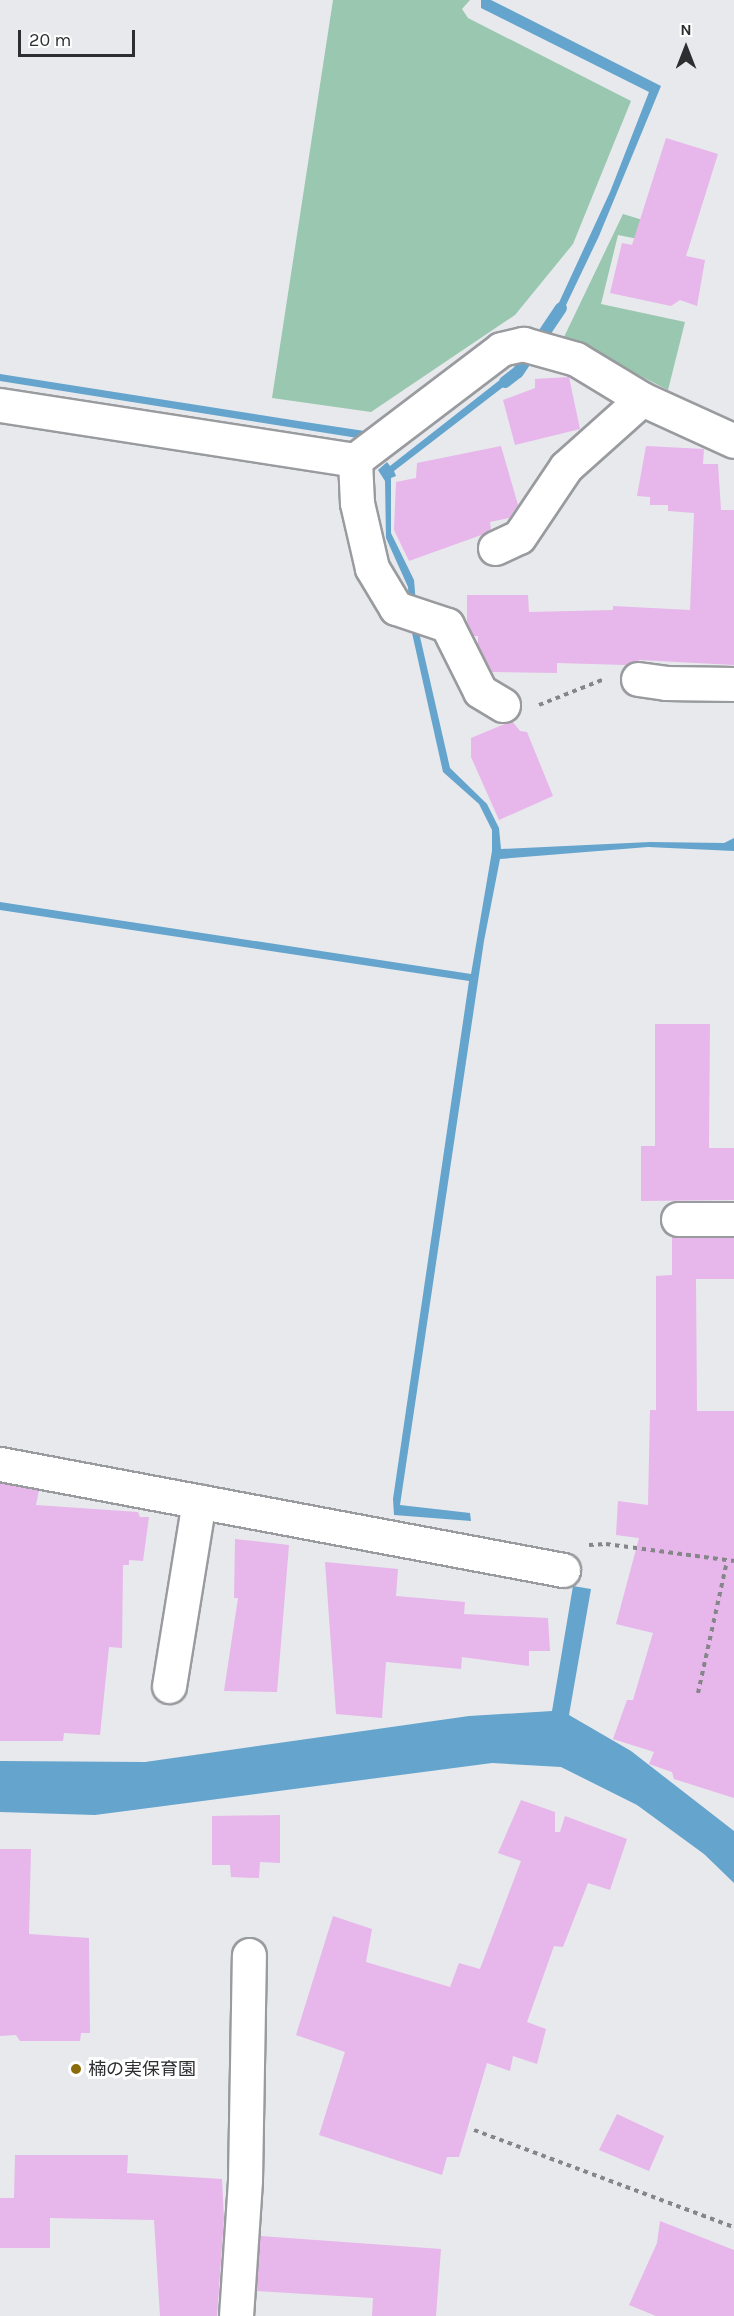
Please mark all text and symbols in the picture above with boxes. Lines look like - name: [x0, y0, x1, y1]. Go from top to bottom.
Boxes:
- scale bar: [21, 18, 138, 56]
- north arrow: [656, 18, 716, 78]
- text: N: [680, 20, 692, 39]
- text: 20 m: [29, 29, 71, 51]
- place label: 楠の実保育園: [88, 2058, 196, 2080]
- marker: 楠の実保育園: [69, 2062, 83, 2076]

